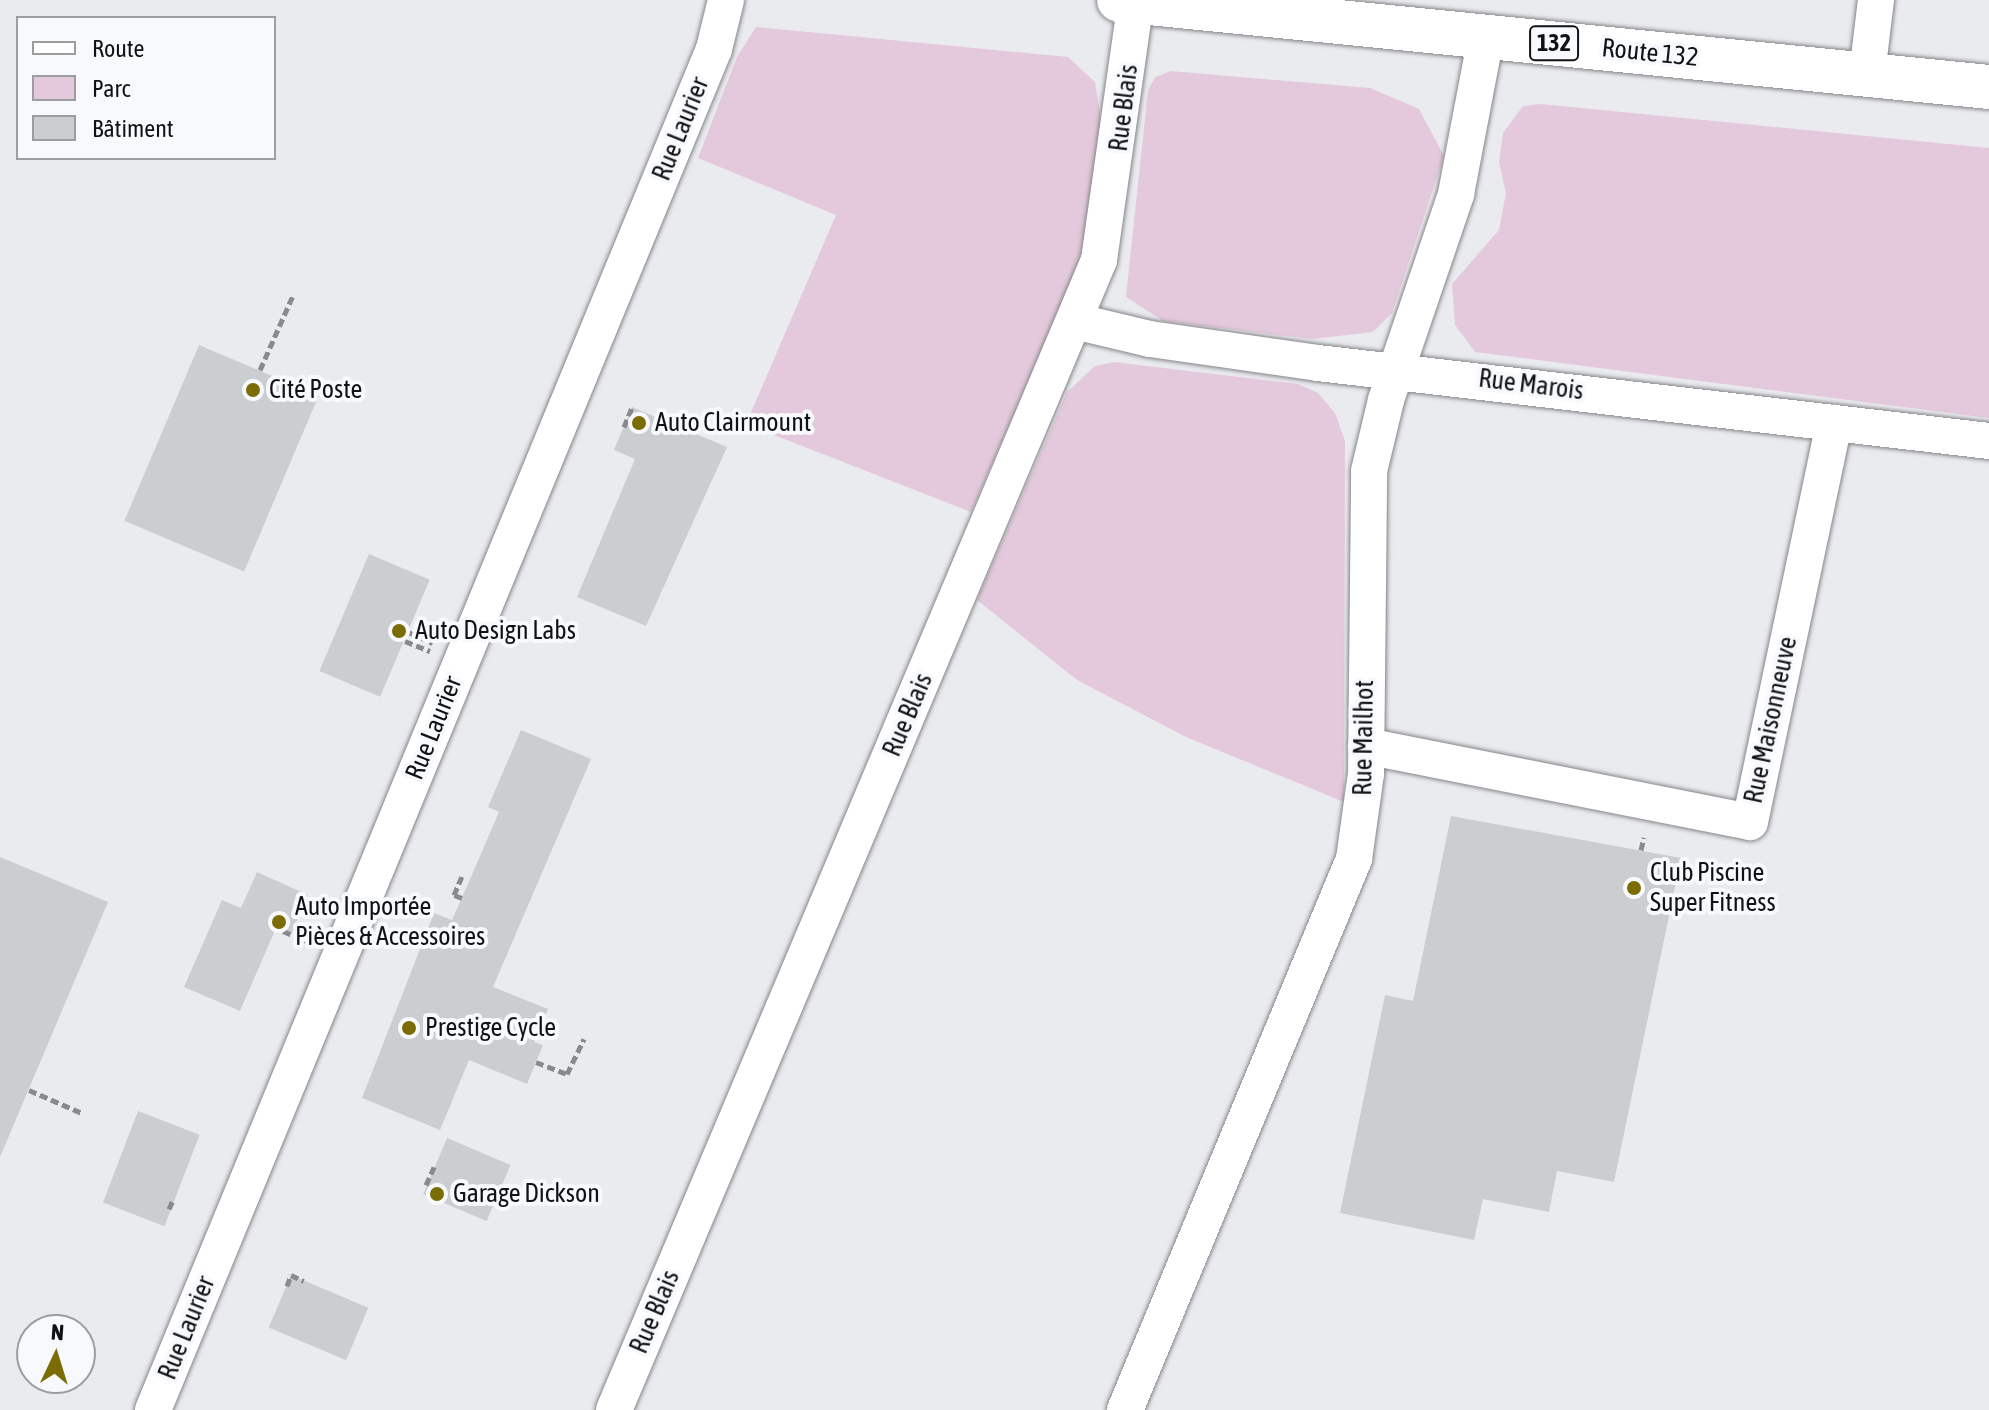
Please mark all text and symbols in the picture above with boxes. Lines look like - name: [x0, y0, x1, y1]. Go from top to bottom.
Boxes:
- legend: [16, 16, 276, 160]
- road number: 132: [1528, 23, 1580, 63]
- street label: Route 132: [1600, 32, 1700, 74]
- text: Route: [92, 35, 144, 62]
- street label: Rue Blais: [1103, 63, 1145, 153]
- street label: Rue Laurier: [646, 73, 716, 185]
- text: Parc: [92, 75, 130, 102]
- text: Bâtiment: [92, 115, 174, 142]
- street label: Rue Marois: [1477, 363, 1585, 407]
- place label: Cité Poste: [269, 374, 362, 406]
- marker: Cité Poste: [244, 381, 262, 399]
- place label: Auto Clairmount: [655, 407, 811, 439]
- marker: Auto Clairmount: [630, 414, 648, 432]
- place label: Auto Design Labs: [415, 615, 576, 647]
- marker: Auto Design Labs: [390, 622, 408, 640]
- street label: Rue Maisonneuve: [1738, 634, 1804, 806]
- street label: Rue Blais: [877, 669, 939, 761]
- street label: Rue Laurier: [399, 672, 469, 784]
- street label: Rue Mailhot: [1347, 680, 1381, 796]
- place label: Club Piscine Super Fitness: [1650, 857, 1776, 918]
- marker: Club Piscine Super Fitness: [1625, 879, 1643, 897]
- place label: Auto Importée Pièces & Accessoires: [295, 891, 485, 952]
- marker: Auto Importée Pièces & Accessoires: [270, 913, 288, 931]
- place label: Prestige Cycle: [425, 1012, 556, 1044]
- marker: Prestige Cycle: [400, 1019, 418, 1037]
- place label: Garage Dickson: [453, 1178, 600, 1210]
- marker: Garage Dickson: [428, 1185, 446, 1203]
- street label: Rue Blais: [624, 1266, 686, 1358]
- street label: Rue Laurier: [152, 1272, 222, 1384]
- north arrow: [16, 1314, 96, 1394]
- text: N: [50, 1319, 65, 1345]

